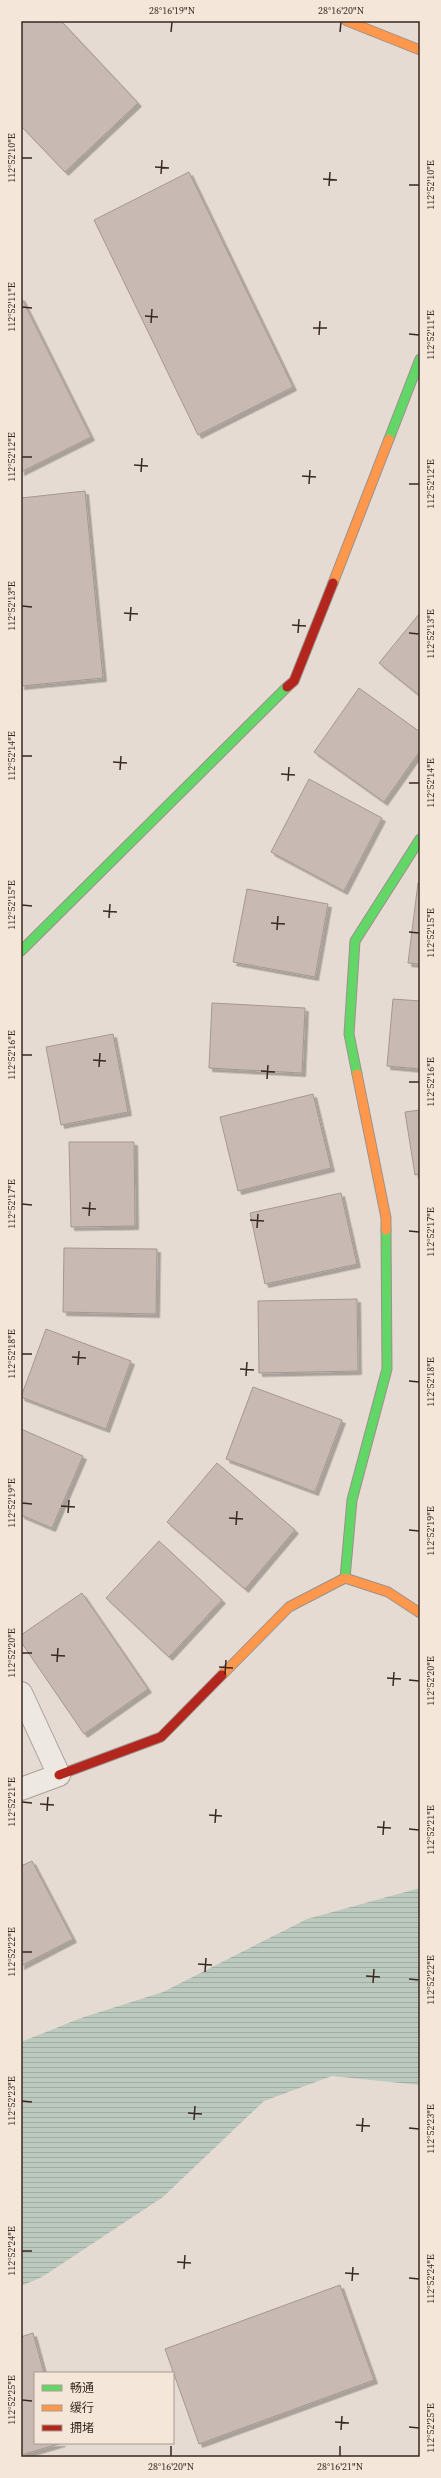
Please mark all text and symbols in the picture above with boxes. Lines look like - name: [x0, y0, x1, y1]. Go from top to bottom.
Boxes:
- text: 28°16'19"N: [149, 4, 195, 17]
- text: 28°16'20"N: [318, 4, 364, 17]
- text: 112°52'10"E: [5, 133, 18, 183]
- text: 112°52'10"E: [424, 160, 437, 210]
- text: 112°52'11"E: [5, 282, 18, 332]
- text: 112°52'11"E: [424, 310, 437, 360]
- text: 112°52'12"E: [5, 432, 18, 482]
- text: 112°52'12"E: [424, 459, 437, 509]
- text: 112°52'13"E: [5, 581, 18, 631]
- text: 112°52'13"E: [424, 609, 437, 659]
- text: 112°52'14"E: [5, 731, 18, 781]
- text: 112°52'14"E: [424, 758, 437, 808]
- text: 112°52'15"E: [5, 880, 18, 930]
- text: 112°52'15"E: [424, 908, 437, 958]
- text: 112°52'16"E: [5, 1030, 18, 1080]
- text: 112°52'16"E: [424, 1057, 437, 1107]
- text: 112°52'17"E: [5, 1179, 18, 1229]
- text: 112°52'17"E: [424, 1207, 437, 1257]
- text: 112°52'18"E: [5, 1329, 18, 1379]
- text: 112°52'18"E: [424, 1357, 437, 1407]
- text: 112°52'19"E: [5, 1478, 18, 1528]
- text: 112°52'19"E: [424, 1506, 437, 1556]
- text: 112°52'20"E: [5, 1628, 18, 1678]
- text: 112°52'20"E: [424, 1656, 437, 1706]
- text: 112°52'21"E: [5, 1777, 18, 1827]
- text: 112°52'21"E: [424, 1805, 437, 1855]
- text: 112°52'22"E: [5, 1927, 18, 1977]
- text: 112°52'22"E: [424, 1955, 437, 2005]
- text: 112°52'23"E: [5, 2076, 18, 2126]
- text: 112°52'23"E: [424, 2104, 437, 2154]
- text: 112°52'24"E: [5, 2226, 18, 2276]
- text: 112°52'24"E: [424, 2254, 437, 2304]
- legend: [34, 2372, 174, 2444]
- text: 112°52'25"E: [5, 2375, 18, 2425]
- text: 畅通: [70, 2380, 94, 2396]
- text: 缓行: [70, 2400, 94, 2416]
- text: 112°52'25"E: [424, 2403, 437, 2453]
- text: 拥堵: [70, 2420, 94, 2436]
- text: 28°16'20"N: [148, 2460, 194, 2473]
- text: 28°16'21"N: [317, 2460, 363, 2473]

